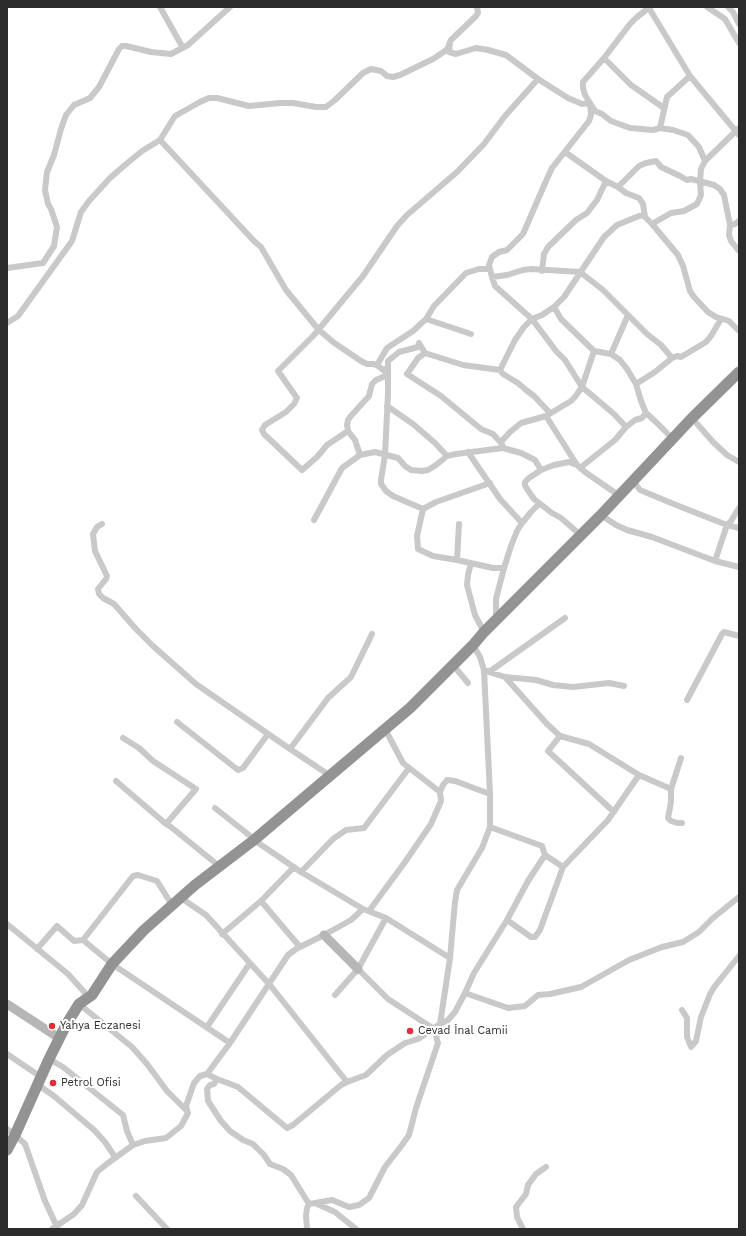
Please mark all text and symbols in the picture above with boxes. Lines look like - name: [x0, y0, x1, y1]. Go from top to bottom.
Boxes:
- place label: Yahya Eczanesi: [60, 1019, 141, 1033]
- marker: Yahya Eczanesi: [47, 1021, 57, 1031]
- place label: Cevad İnal Camii: [418, 1024, 508, 1038]
- marker: Cevad İnal Camii: [405, 1026, 415, 1036]
- place label: Petrol Ofisi: [61, 1076, 121, 1090]
- marker: Petrol Ofisi: [48, 1078, 58, 1088]

